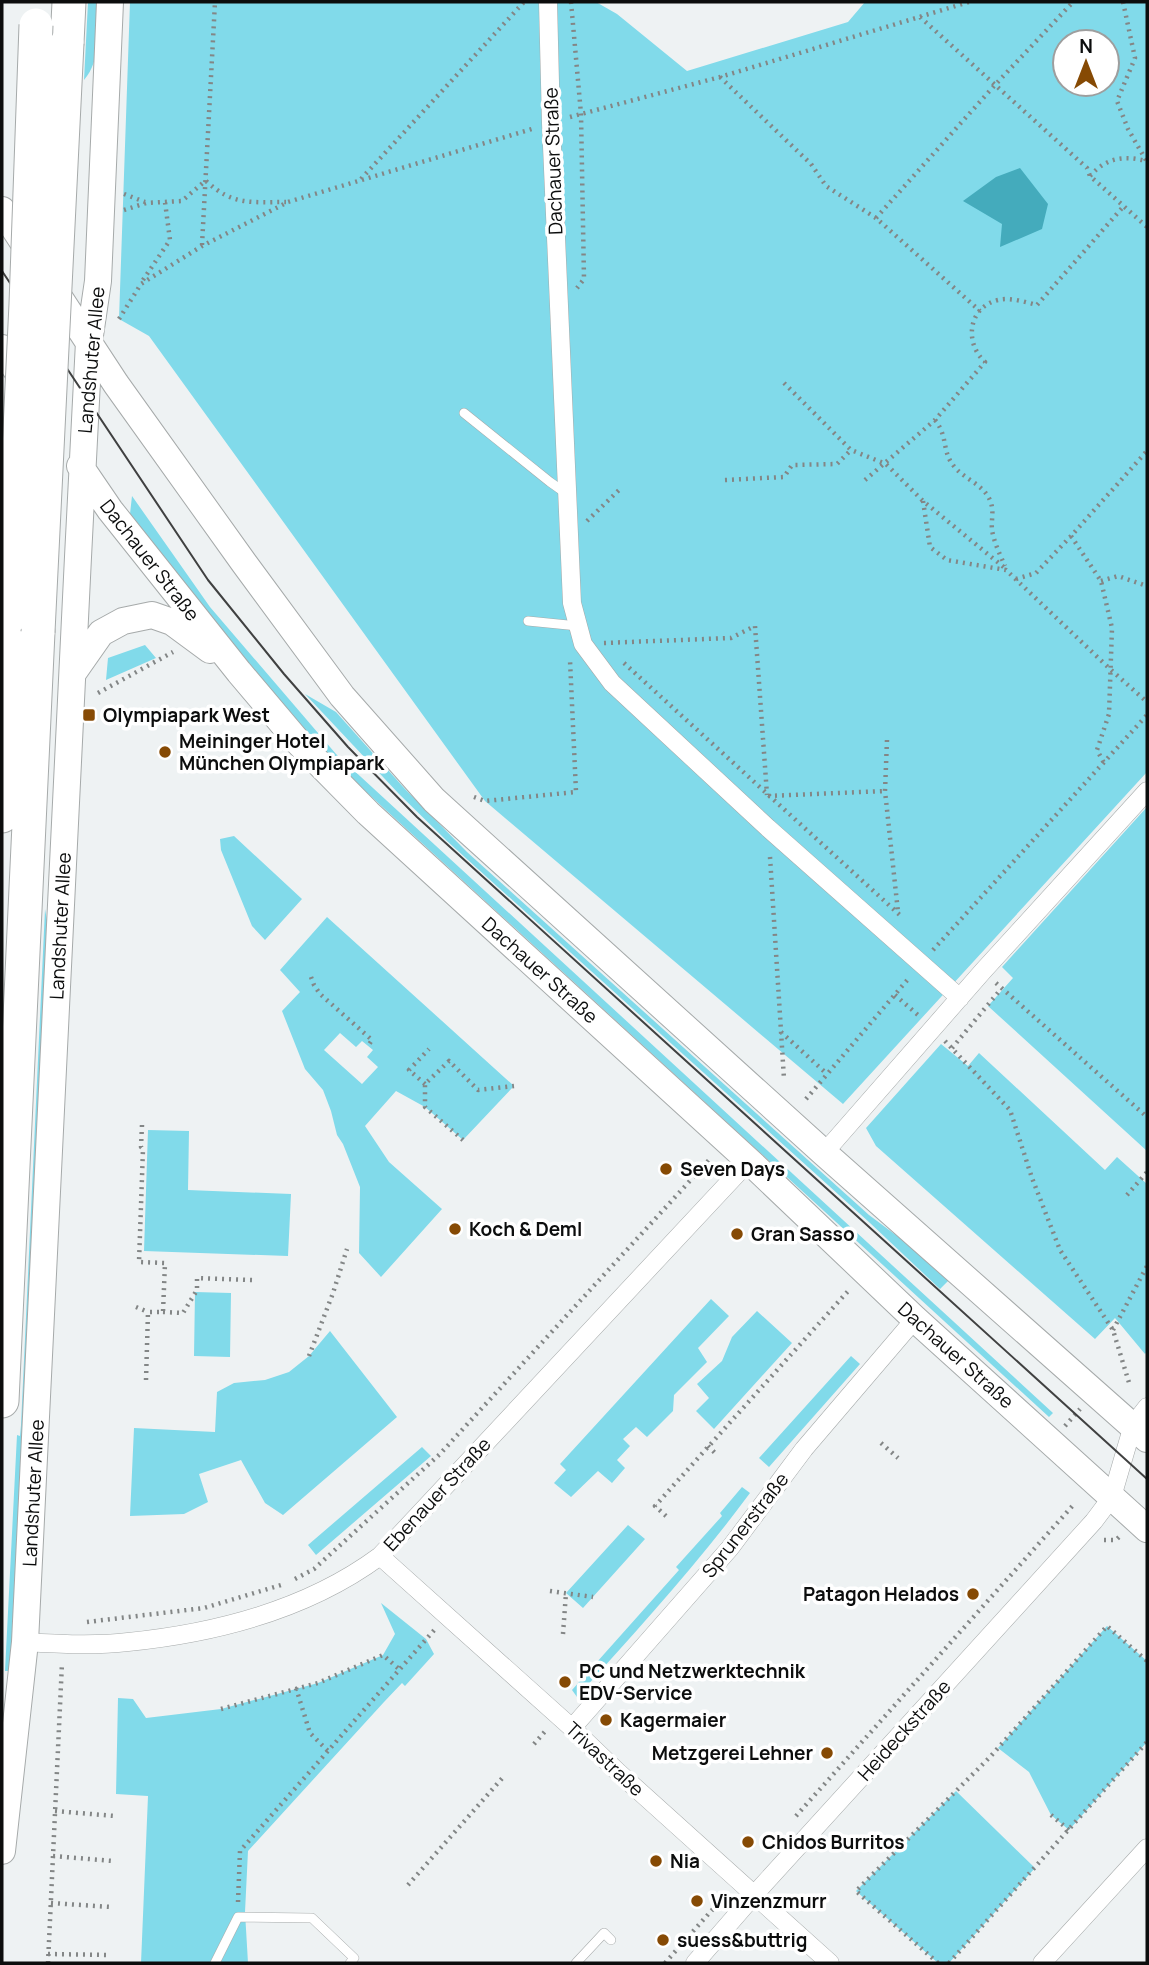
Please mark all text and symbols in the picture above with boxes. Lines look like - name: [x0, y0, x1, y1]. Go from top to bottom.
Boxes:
- north arrow: [1051, 28, 1121, 98]
- text: N: [1079, 33, 1093, 59]
- street label: Dachauer Straße: [537, 87, 569, 235]
- street label: Landshuter Allee: [72, 285, 110, 435]
- street label: Dachauer Straße: [94, 494, 206, 626]
- place label: Olympiapark West: [103, 702, 270, 728]
- marker: Olympiapark West: [81, 707, 97, 723]
- place label: Meininger Hotel München Olympiapark: [179, 728, 385, 776]
- marker: Meininger Hotel München Olympiapark: [157, 744, 173, 760]
- street label: Landshuter Allee: [43, 852, 77, 1000]
- street label: Dachauer Straße: [476, 911, 604, 1029]
- place label: Seven Days: [680, 1156, 785, 1182]
- marker: Seven Days: [658, 1161, 674, 1177]
- place label: Koch & Deml: [469, 1216, 582, 1242]
- marker: Koch & Deml: [447, 1221, 463, 1237]
- place label: Gran Sasso: [751, 1221, 855, 1247]
- marker: Gran Sasso: [729, 1226, 745, 1242]
- street label: Dachauer Straße: [892, 1296, 1020, 1414]
- street label: Landshuter Allee: [16, 1419, 50, 1567]
- street label: Ebenauer Straße: [377, 1432, 497, 1556]
- street label: Sprunerstraße: [696, 1467, 794, 1583]
- place label: Patagon Helados: [803, 1581, 959, 1607]
- marker: Patagon Helados: [965, 1586, 981, 1602]
- place label: PC und Netzwerktechnik EDV-Service: [579, 1658, 806, 1706]
- marker: PC und Netzwerktechnik EDV-Service: [557, 1674, 573, 1690]
- street label: Heideckstraße: [852, 1674, 956, 1786]
- place label: Kagermaier: [620, 1707, 727, 1733]
- marker: Kagermaier: [598, 1712, 614, 1728]
- street label: Trivastraße: [560, 1716, 650, 1802]
- place label: Metzgerei Lehner: [652, 1740, 813, 1766]
- marker: Metzgerei Lehner: [819, 1745, 835, 1761]
- place label: Chidos Burritos: [762, 1829, 904, 1855]
- marker: Chidos Burritos: [740, 1834, 756, 1850]
- place label: Nia: [670, 1848, 700, 1874]
- marker: Nia: [648, 1853, 664, 1869]
- place label: Vinzenzmurr: [711, 1888, 827, 1914]
- marker: Vinzenzmurr: [689, 1893, 705, 1909]
- place label: suess&buttrig: [677, 1927, 807, 1953]
- marker: suess&buttrig: [655, 1932, 671, 1948]

